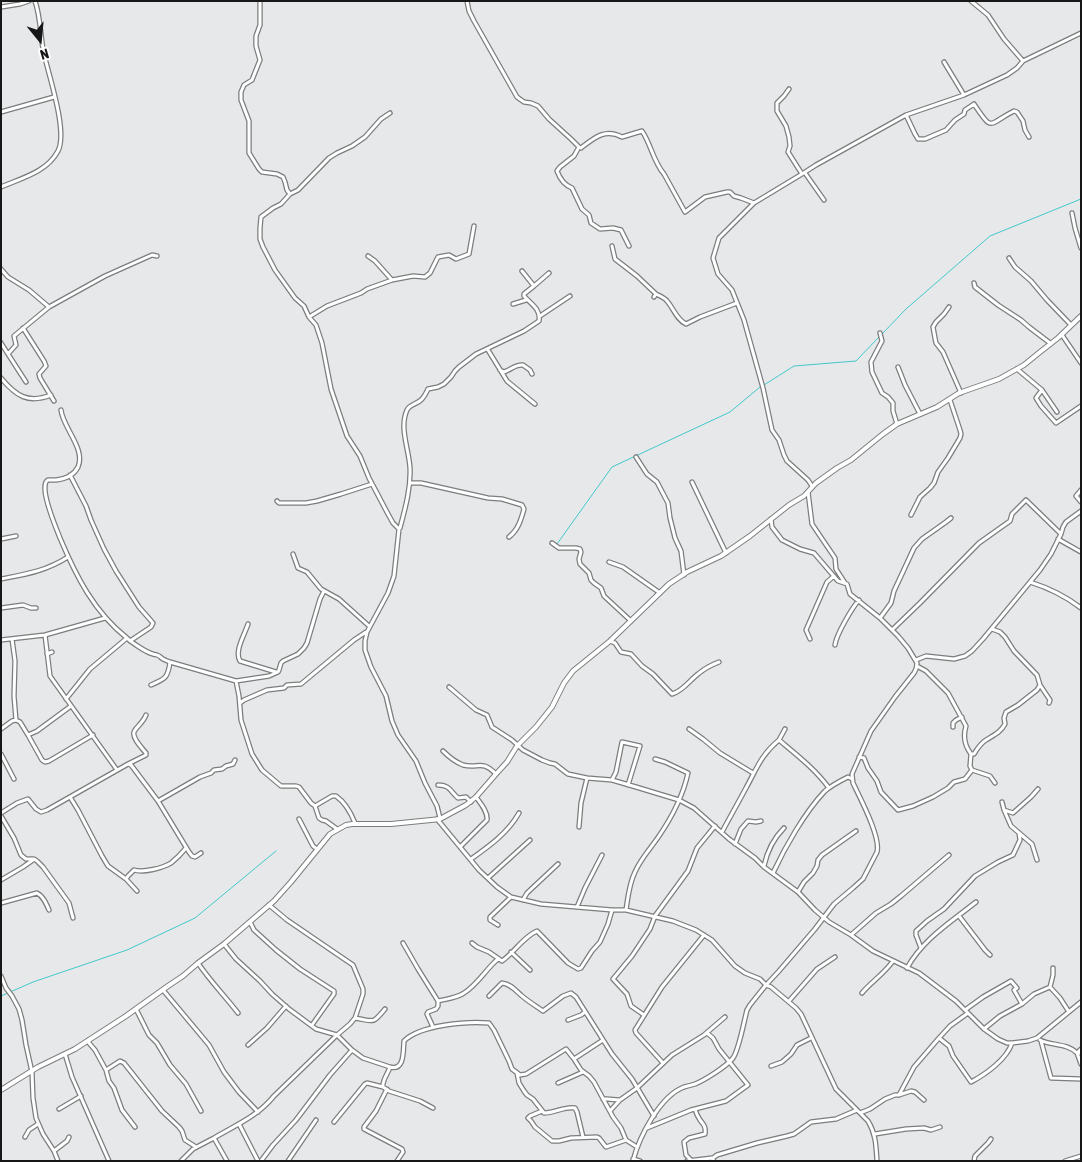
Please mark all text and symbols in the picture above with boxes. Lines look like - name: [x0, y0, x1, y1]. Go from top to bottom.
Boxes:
- north arrow: [15, 15, 65, 65]
- text: N: [38, 45, 51, 63]

